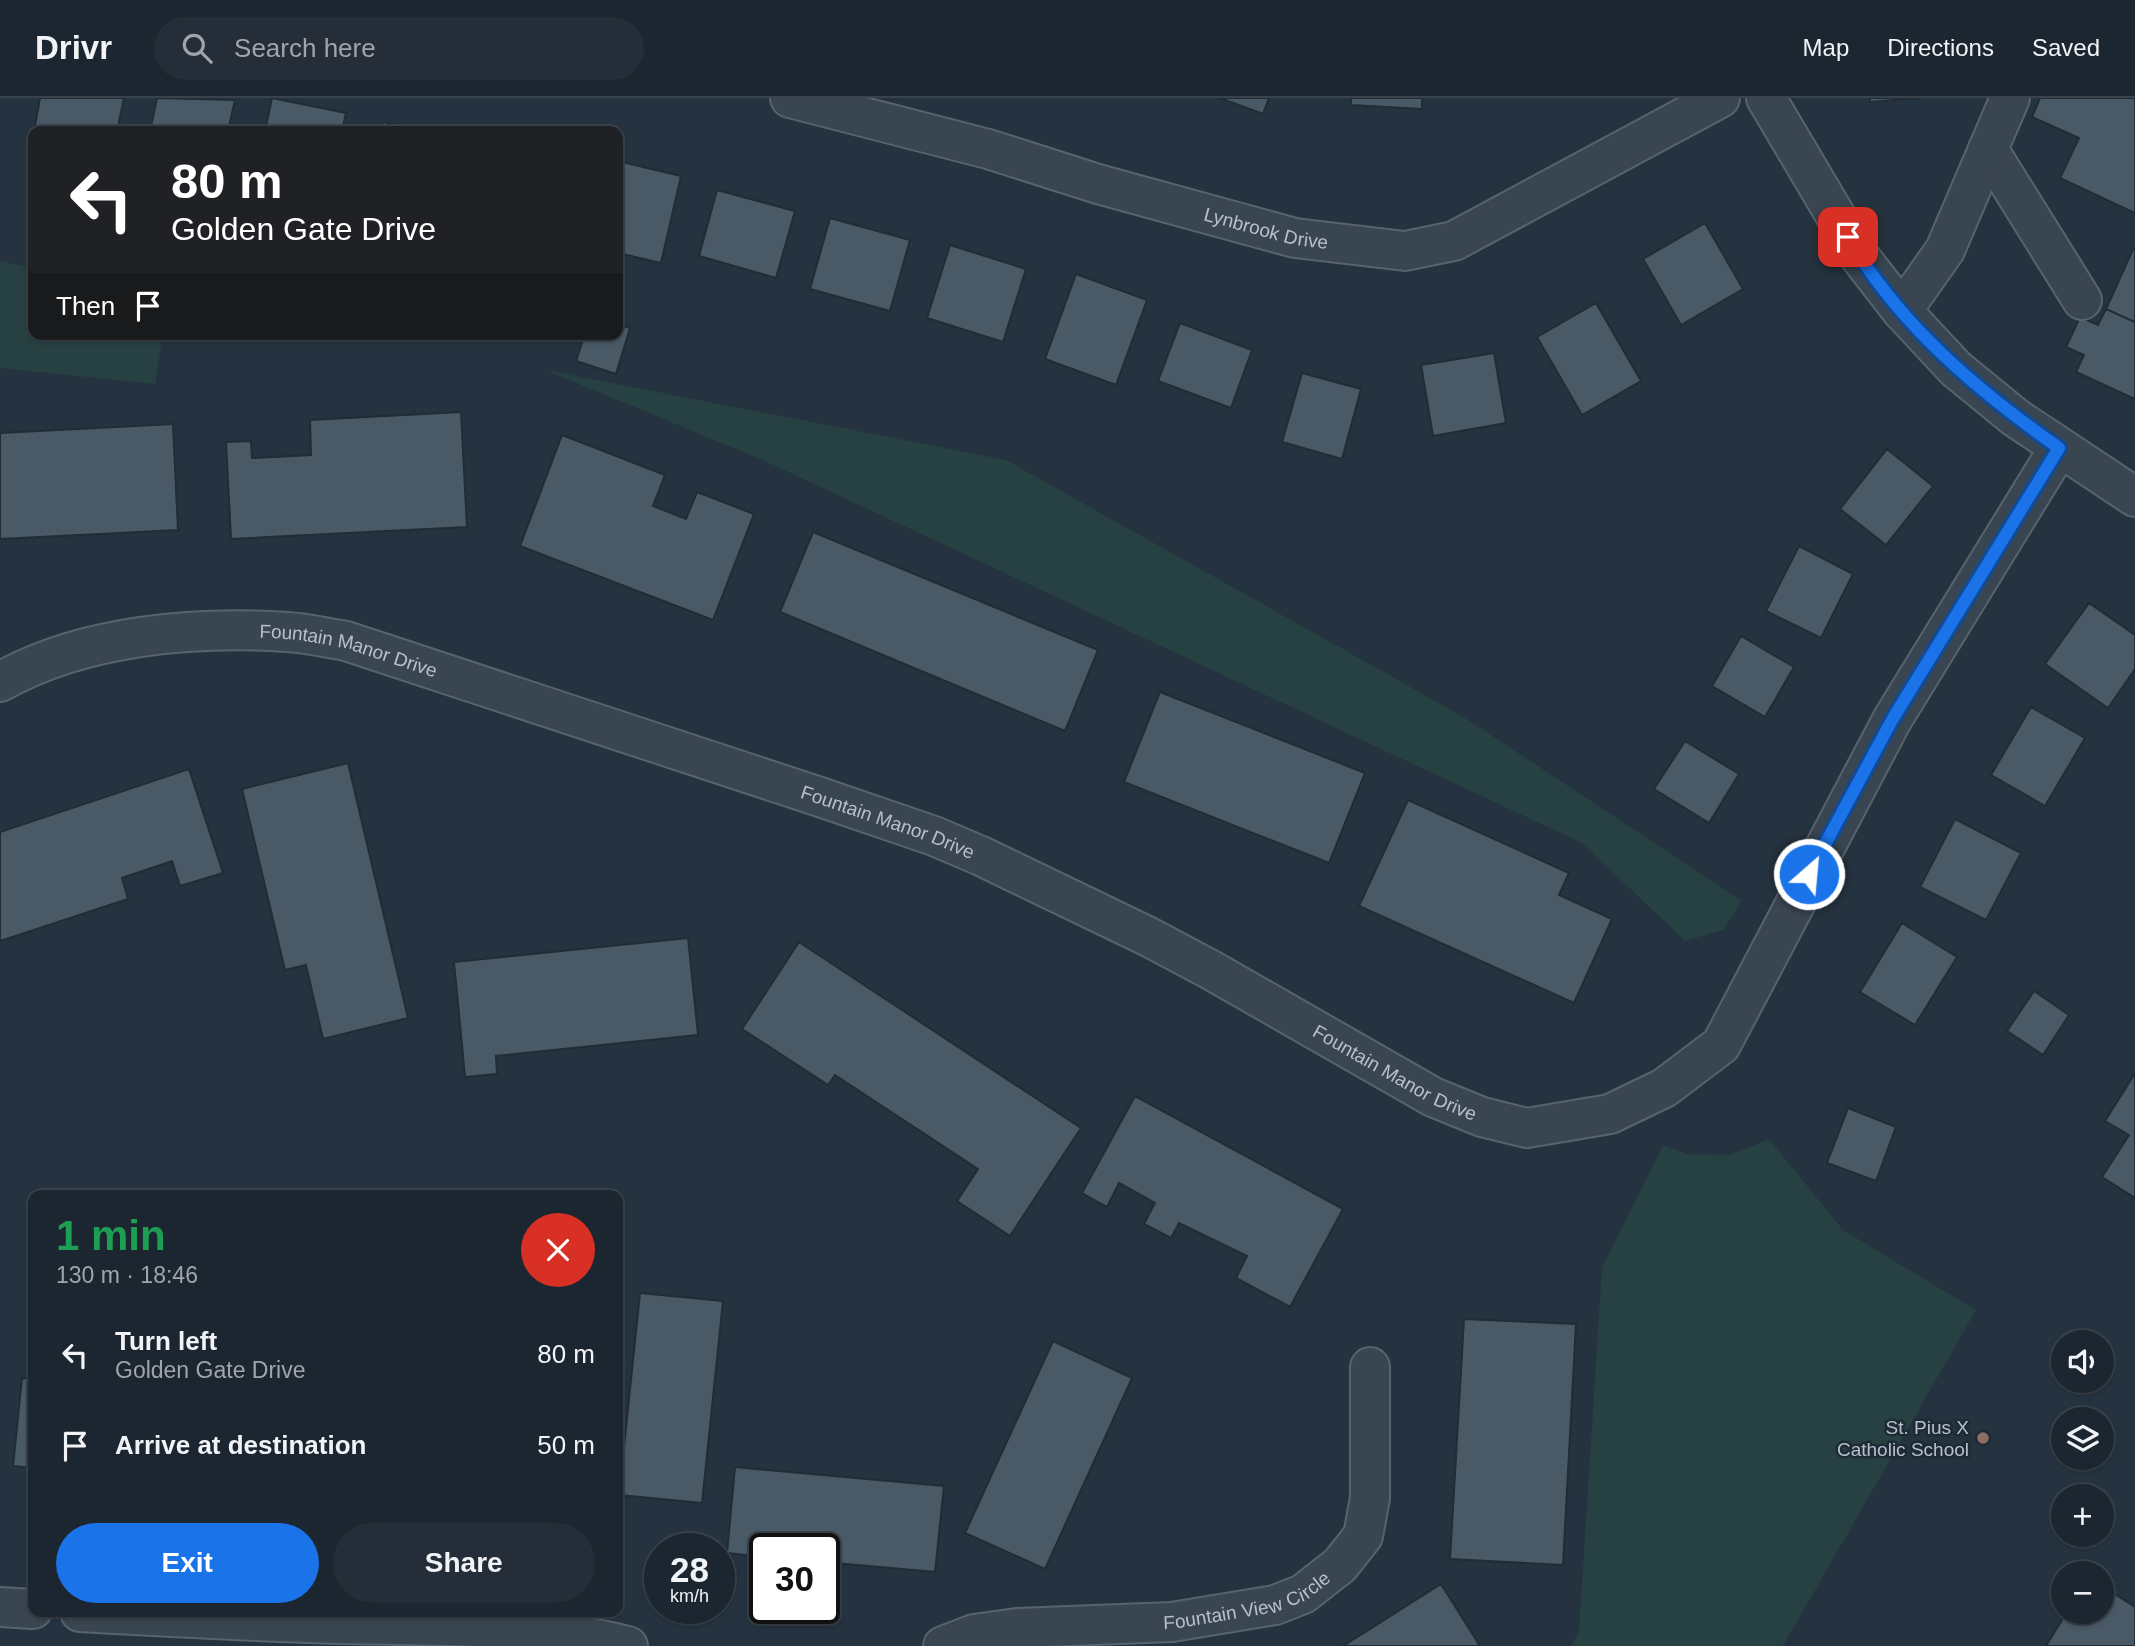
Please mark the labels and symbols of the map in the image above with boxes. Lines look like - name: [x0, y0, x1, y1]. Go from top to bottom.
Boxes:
- street label: Lynbrook Drive: [1202, 204, 1329, 253]
- pin: [1818, 207, 1878, 267]
- street label: Fountain Manor Drive: [259, 621, 440, 681]
- street label: Fountain Manor Drive: [798, 781, 978, 863]
- position arrow: [1772, 837, 1846, 911]
- street label: Fountain Manor Drive: [1309, 1021, 1480, 1125]
- place label: St. Pius X Catholic School: [1837, 1417, 1969, 1460]
- marker: St. Pius X Catholic School: [1975, 1430, 1991, 1446]
- speed limit sign: 30: [749, 1533, 840, 1624]
- street label: Fountain View Circle: [1163, 1567, 1334, 1633]

